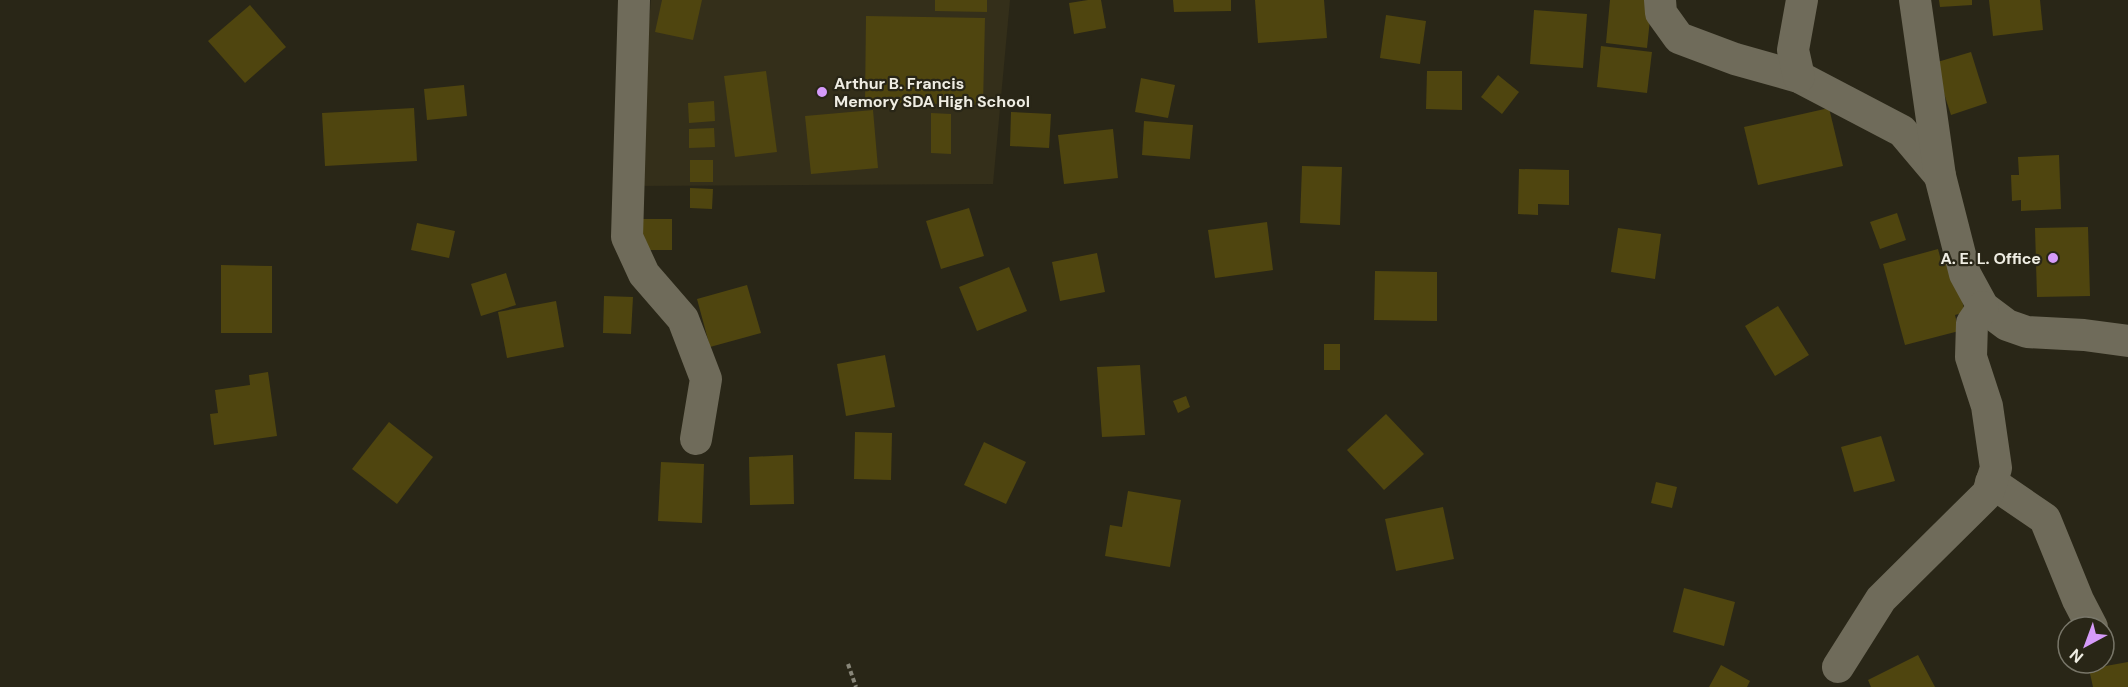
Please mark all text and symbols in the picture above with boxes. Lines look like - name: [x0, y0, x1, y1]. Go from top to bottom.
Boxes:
- place label: Arthur B. Francis Memory SDA High School: [834, 73, 1030, 112]
- marker: Arthur B. Francis Memory SDA High School: [815, 85, 829, 99]
- place label: A. E. L. Office: [1940, 248, 2041, 269]
- marker: A. E. L. Office: [2046, 251, 2060, 265]
- north arrow: [2056, 615, 2116, 675]
- text: N: [2065, 644, 2088, 668]

